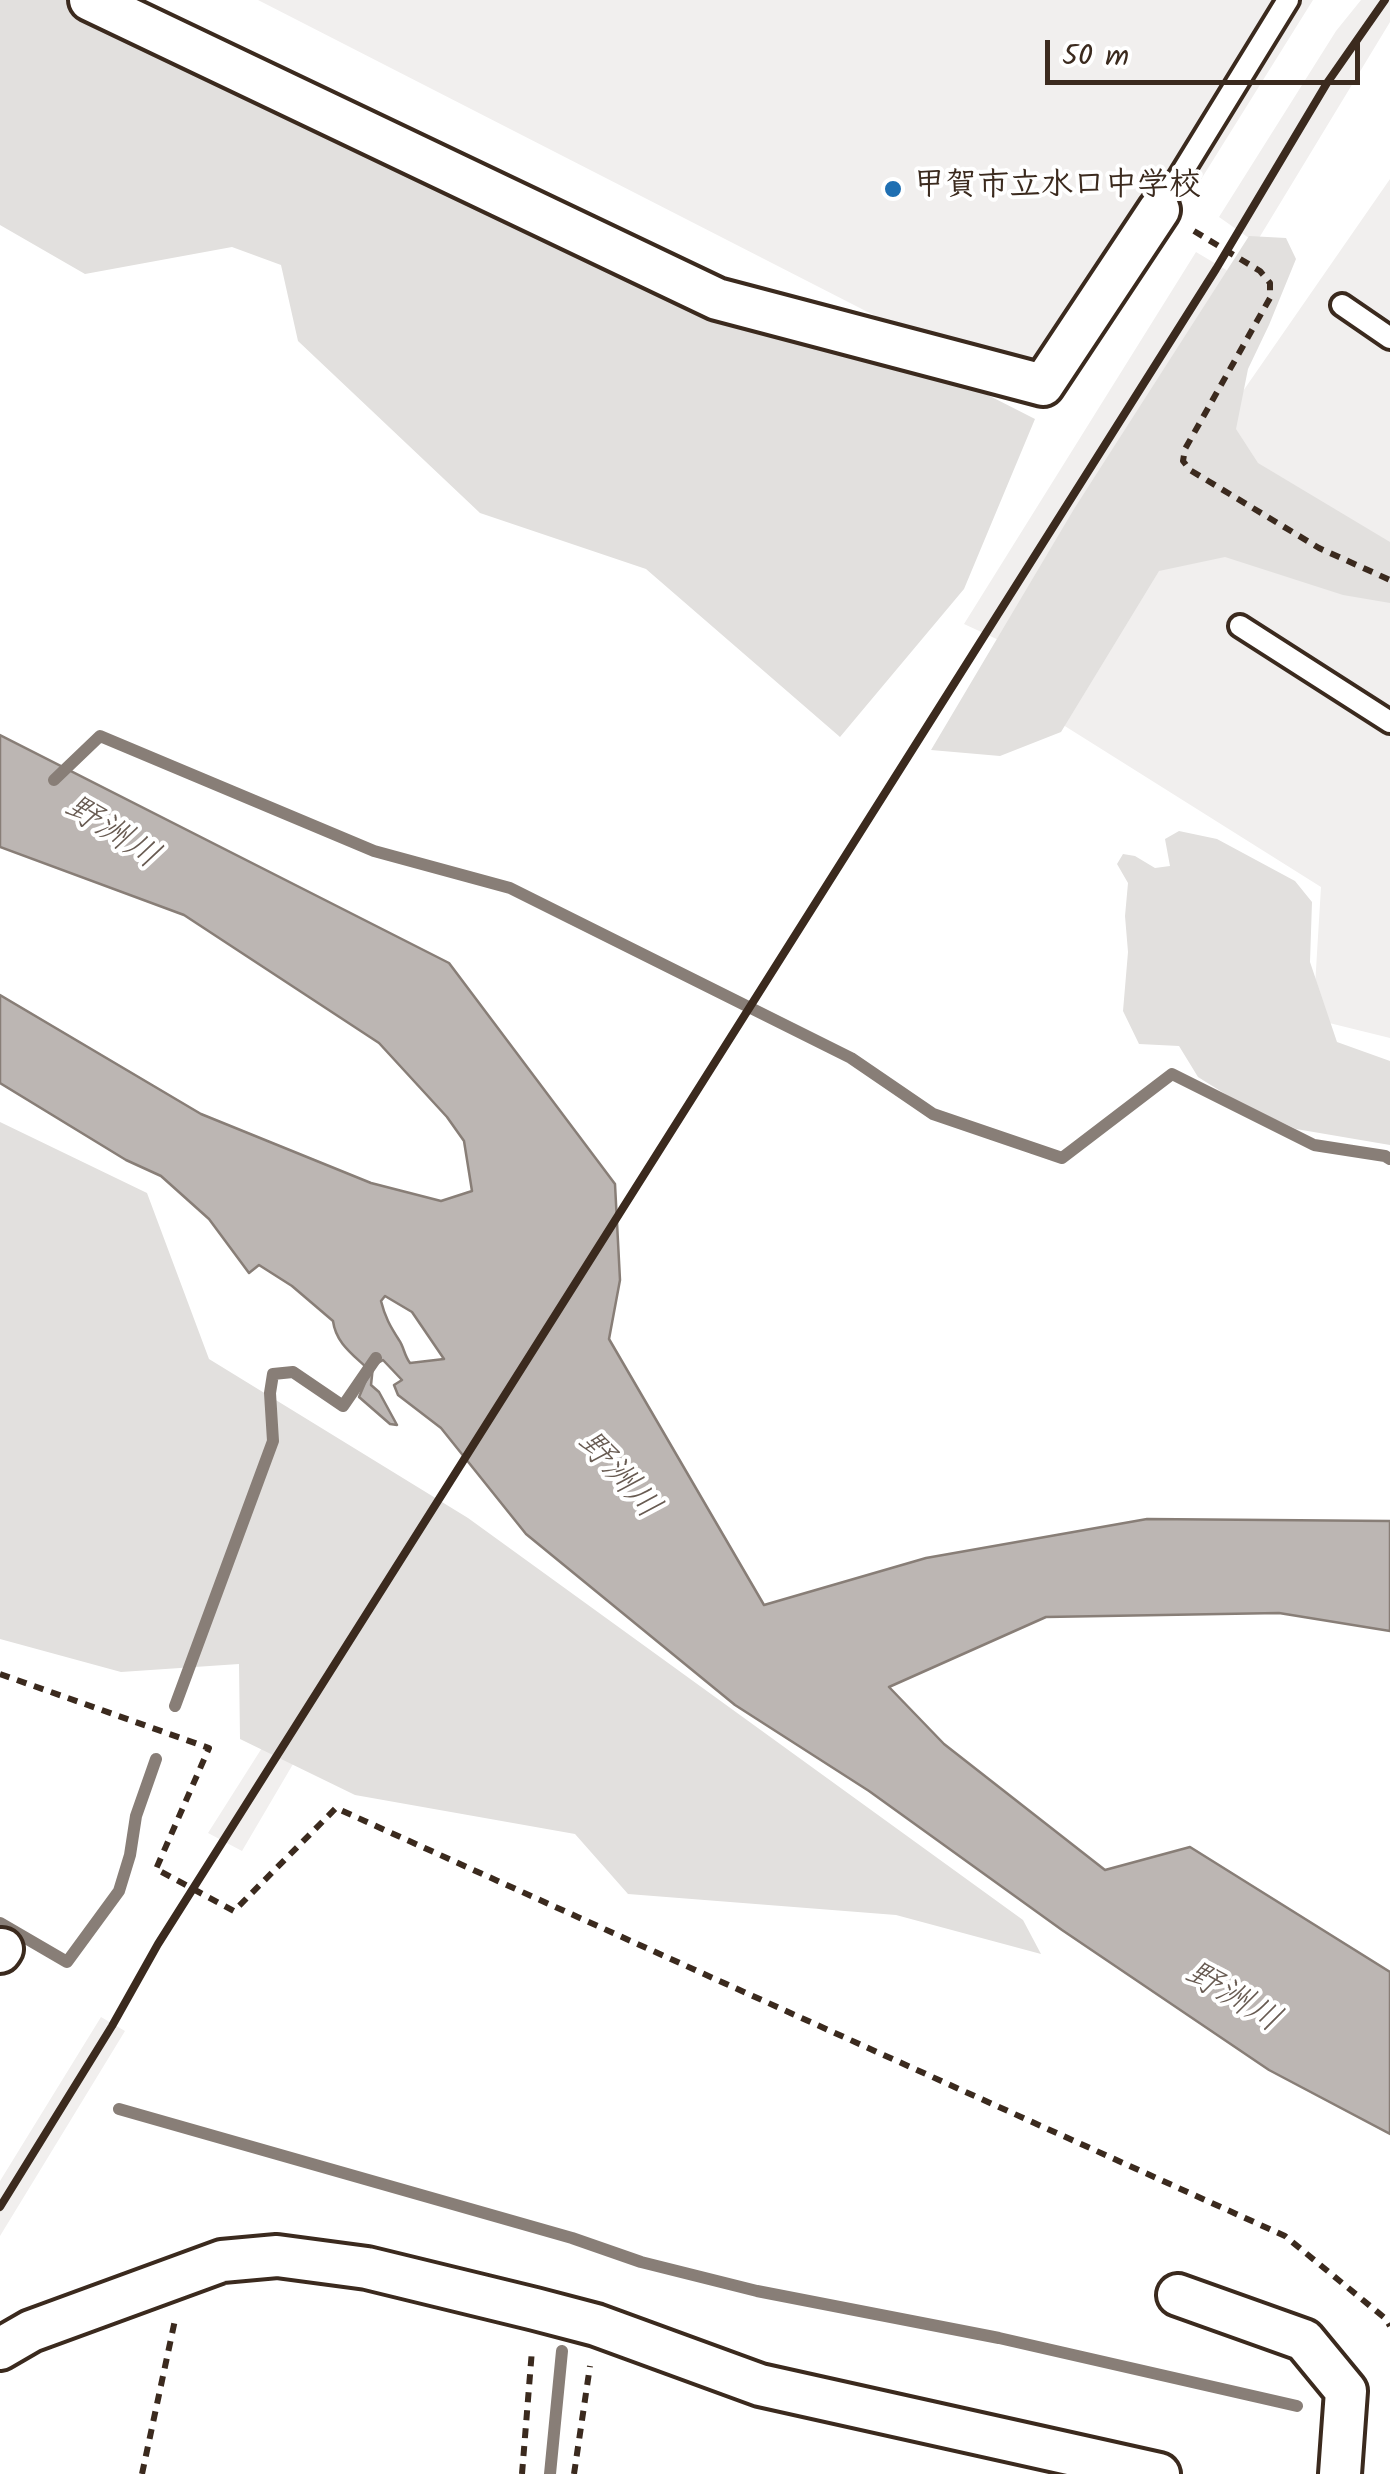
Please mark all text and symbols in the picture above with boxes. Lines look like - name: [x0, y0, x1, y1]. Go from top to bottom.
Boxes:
- scale bar: [1050, 20, 1365, 82]
- text: 50 m: [1062, 33, 1129, 81]
- place label: 甲賀市立水口中学校: [913, 170, 1201, 208]
- marker: 甲賀市立水口中学校: [882, 178, 904, 200]
- water label: 野洲川: [55, 789, 165, 881]
- water label: 野洲川: [565, 1424, 667, 1530]
- water label: 野洲川: [1175, 1955, 1287, 2045]

